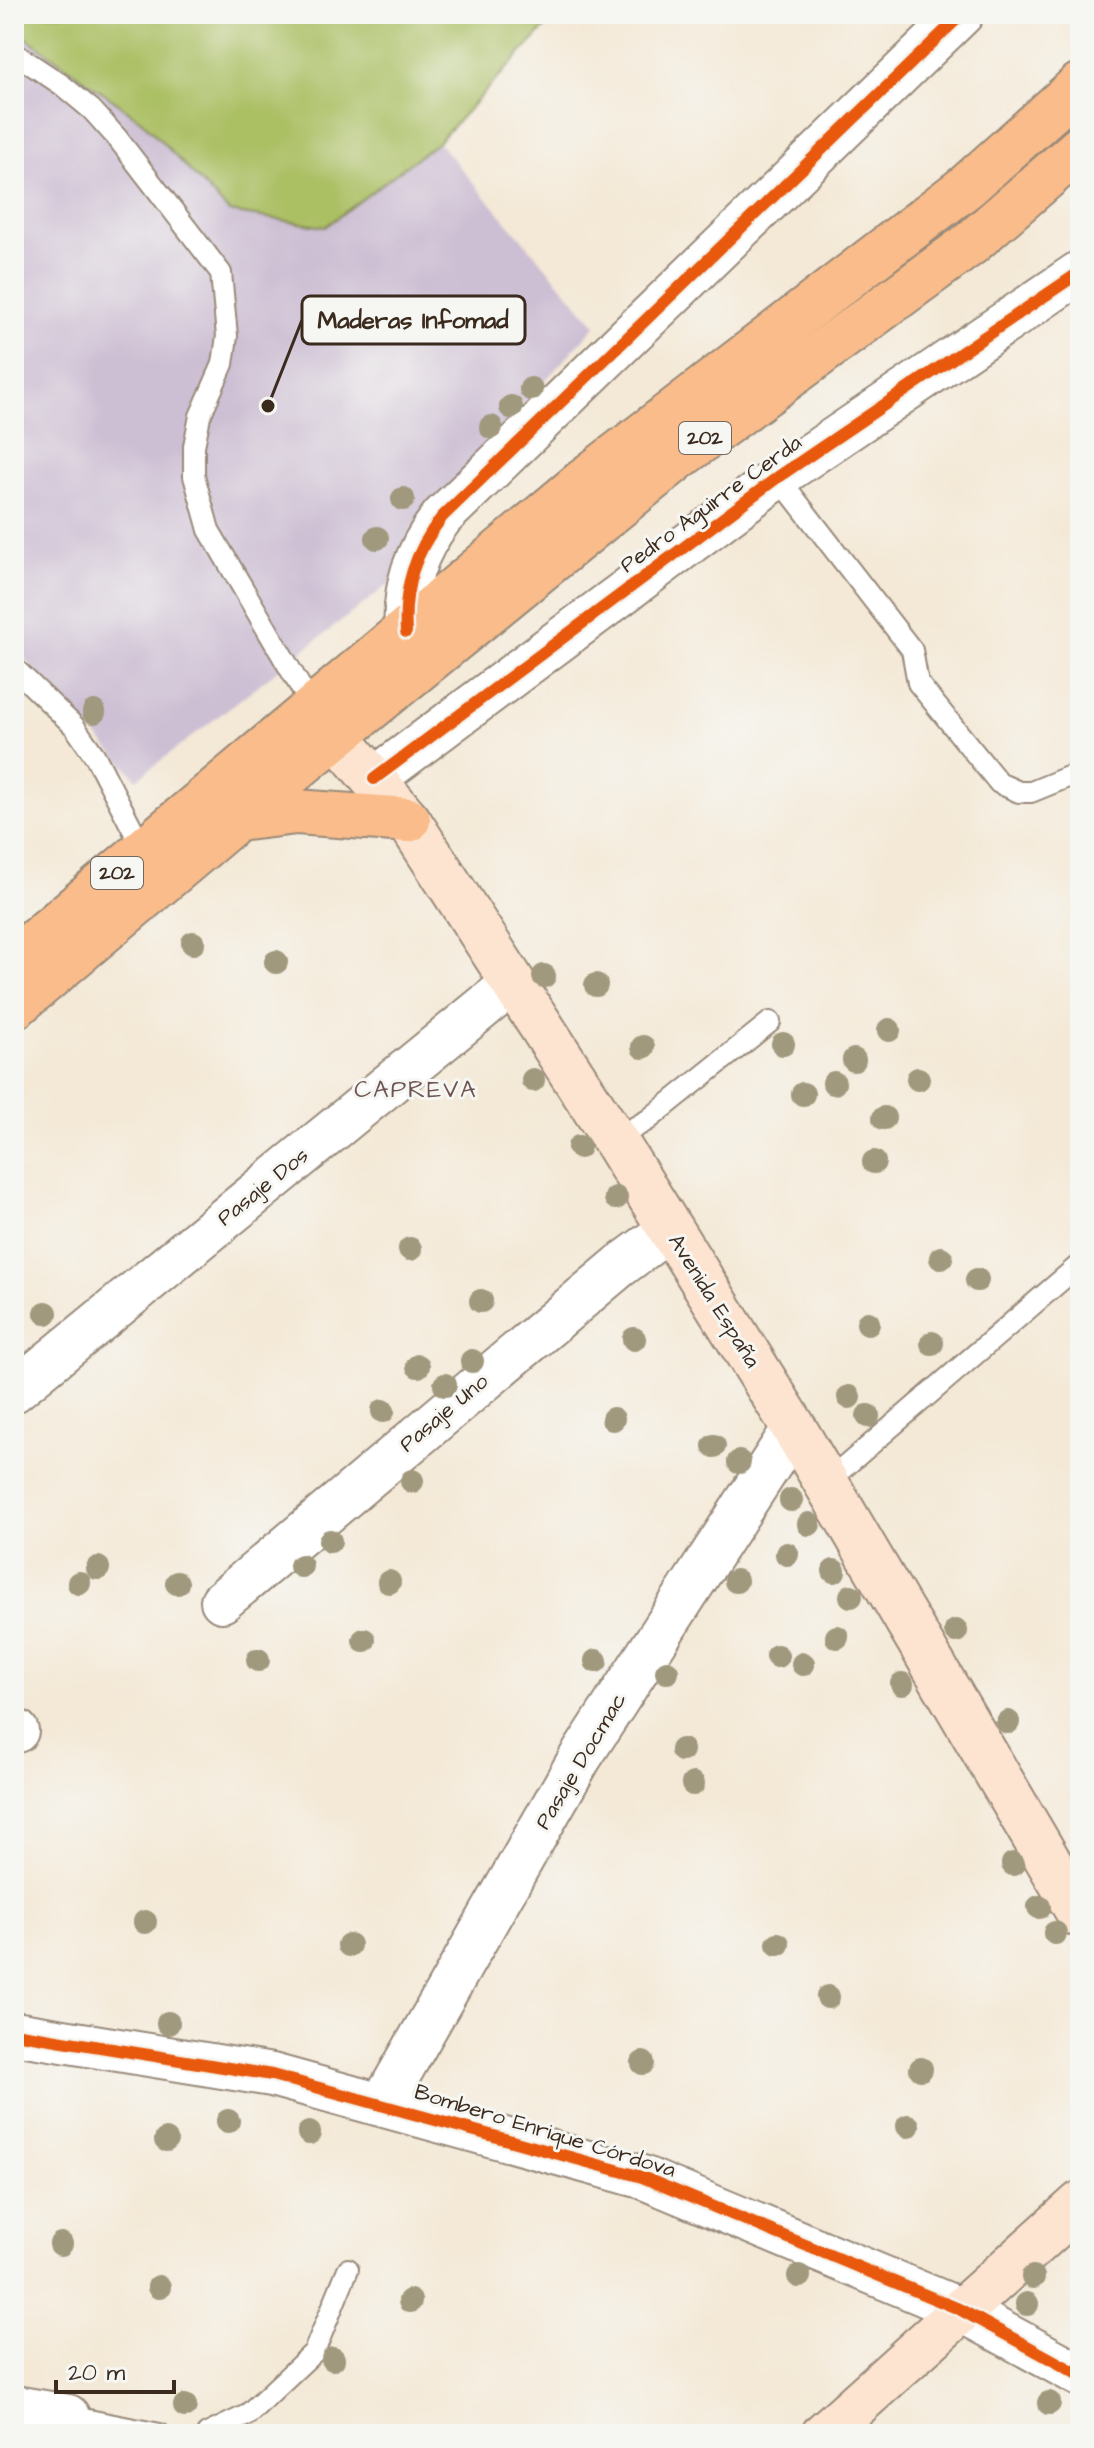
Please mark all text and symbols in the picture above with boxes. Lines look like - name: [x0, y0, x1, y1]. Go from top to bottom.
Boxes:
- callout: Maderas Infomad: [302, 296, 525, 344]
- text: Maderas Infomad: [317, 304, 509, 338]
- road number: 202: [679, 422, 731, 454]
- street label: Pedro Aguirre Cerda: [614, 428, 809, 581]
- road number: 202: [91, 857, 143, 889]
- district label: CAPREVA: [354, 1073, 478, 1107]
- street label: Pasaje Dos: [211, 1140, 315, 1234]
- street label: Avenida España: [660, 1228, 768, 1374]
- street label: Pasaje Uno: [393, 1366, 496, 1460]
- street label: Pasaje Docmac: [528, 1687, 634, 1835]
- street label: Bombero Enrique Córdova: [411, 2076, 679, 2186]
- scale bar: [56, 2344, 174, 2394]
- text: 20 m: [68, 2356, 125, 2390]

